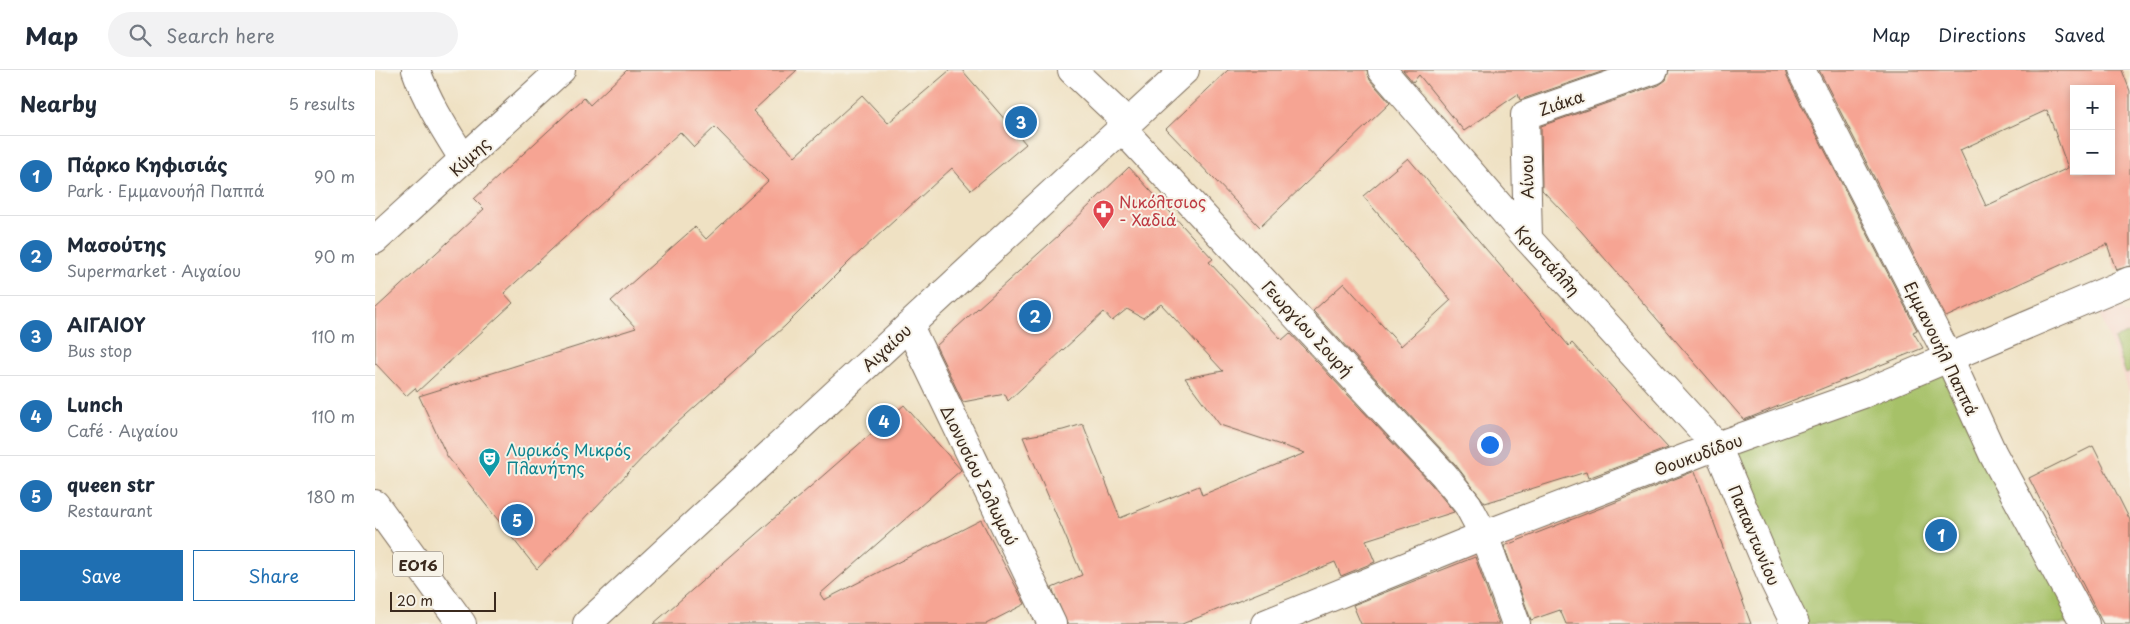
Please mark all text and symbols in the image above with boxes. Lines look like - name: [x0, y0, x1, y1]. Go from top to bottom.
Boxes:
- search box: [108, 12, 458, 57]
- text: Map: [25, 17, 78, 53]
- icon: search: [126, 21, 154, 49]
- text: Search here: [166, 21, 275, 49]
- text: Map: [1872, 21, 1910, 48]
- text: Directions: [1938, 21, 2026, 48]
- text: Saved: [2054, 21, 2105, 48]
- street label: Ζιάκα: [1535, 83, 1587, 121]
- map controls: [2070, 85, 2115, 175]
- button: +: [2070, 85, 2115, 130]
- text: Nearby: [20, 87, 97, 119]
- text: 5 results: [288, 91, 355, 115]
- pin: 3: [1005, 103, 1037, 141]
- button: −: [2070, 130, 2115, 175]
- street label: Κύμης: [443, 131, 495, 181]
- text: Πάρκο Κηφισιάς: [67, 150, 228, 178]
- street label: Αίνου: [1514, 155, 1538, 199]
- text: 1: [32, 164, 40, 188]
- text: 90 m: [314, 164, 355, 188]
- text: Park · Εμμανουήλ Παππά: [67, 178, 264, 202]
- place label: Νικόλτσιος - Χαδιά: [1119, 189, 1206, 231]
- pharmacy icon: Νικόλτσιος - Χαδιά: [1091, 198, 1115, 229]
- street label: Κρυστάλλη: [1510, 219, 1586, 301]
- text: Μασούτης: [67, 230, 166, 258]
- text: 2: [30, 244, 42, 268]
- text: 90 m: [314, 244, 355, 268]
- text: Supermarket · Αιγαίου: [67, 258, 241, 282]
- street label: Γεωργίου Σουρή: [1257, 274, 1359, 382]
- street label: Εμμανουήλ Παππά: [1899, 277, 1985, 420]
- pin: 2: [1019, 297, 1051, 335]
- text: ΑΙΓΑΙΟΥ: [67, 310, 145, 338]
- street label: Αιγαίου: [856, 318, 916, 376]
- text: 3: [31, 324, 41, 348]
- text: 110 m: [312, 324, 355, 348]
- text: Bus stop: [67, 338, 132, 362]
- text: Lunch: [67, 390, 123, 418]
- street label: Διονυσίου Σολωμού: [936, 401, 1024, 549]
- pin: 4: [868, 402, 900, 440]
- text: 4: [31, 404, 41, 428]
- text: 110 m: [312, 404, 355, 428]
- text: Café · Αιγαίου: [67, 418, 178, 442]
- street label: Θουκυδίδου: [1651, 427, 1745, 481]
- your location: [1477, 432, 1503, 458]
- place label: Λυρικός Μικρός Πλανήτης: [506, 437, 631, 479]
- theatre icon: Λυρικός Μικρός Πλανήτης: [478, 446, 502, 477]
- text: queen str: [67, 470, 155, 498]
- street label: Παπαντωνίου: [1723, 481, 1787, 589]
- text: 5: [31, 484, 41, 508]
- text: 180 m: [307, 484, 355, 508]
- text: Restaurant: [67, 498, 153, 522]
- pin: 5: [501, 501, 533, 539]
- pin: 1: [1925, 516, 1957, 554]
- button: Save: [20, 550, 183, 601]
- button: Share: [193, 550, 355, 601]
- road number: ΕΟ16: [393, 552, 443, 576]
- scale bar: [390, 589, 496, 612]
- text: 20 m: [397, 590, 433, 611]

